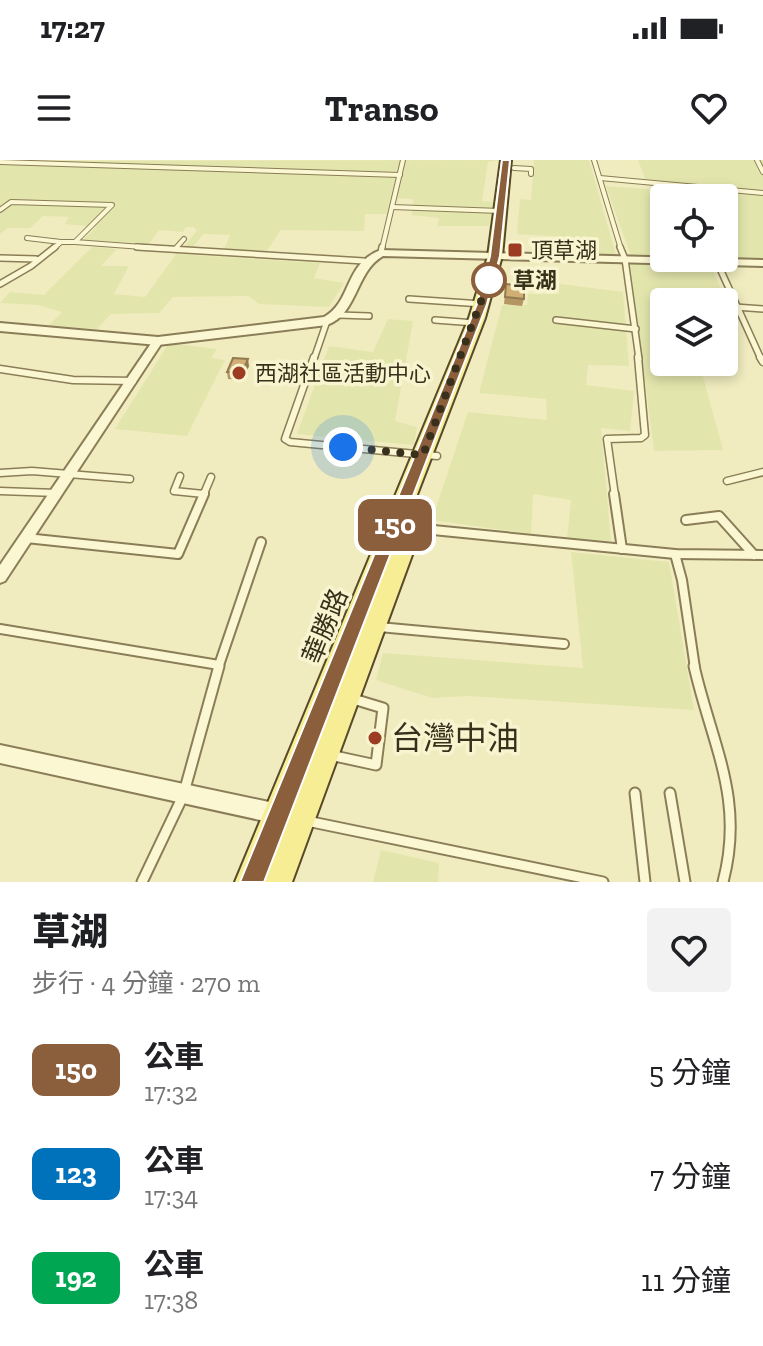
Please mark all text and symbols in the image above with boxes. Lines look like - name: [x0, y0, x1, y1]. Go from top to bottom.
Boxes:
- text: 17:27: [40, 10, 105, 46]
- icon: menu: [32, 86, 76, 130]
- icon: heart: [687, 86, 731, 130]
- text: Transo: [324, 87, 439, 130]
- map controls: [650, 184, 738, 376]
- button: locate: [650, 184, 738, 272]
- place label: 頂草湖: [531, 237, 597, 264]
- marker: 頂草湖: [506, 241, 524, 259]
- marker: 草湖: [472, 263, 506, 297]
- place label: 草湖: [513, 267, 557, 294]
- button: layers: [650, 288, 738, 376]
- place label: 西湖社區活動中心: [255, 360, 431, 387]
- marker: 西湖社區活動中心: [230, 364, 248, 382]
- your location: [323, 427, 363, 467]
- line badge: 150: [349, 499, 441, 551]
- text: 150: [374, 508, 416, 541]
- street label: 華勝路: [296, 584, 354, 668]
- place label: 台灣中油: [391, 719, 519, 757]
- marker: 台灣中油: [366, 729, 384, 747]
- button: heart: [647, 908, 731, 992]
- text: 草湖: [32, 909, 108, 955]
- text: 步行 · 4 分鐘 · 270 m: [32, 967, 260, 999]
- text: 公車: [144, 1039, 204, 1075]
- text: 150: [55, 1053, 97, 1086]
- text: 5 分鐘: [649, 1055, 731, 1091]
- text: 17:32: [144, 1076, 198, 1108]
- text: 公車: [144, 1143, 204, 1179]
- text: 123: [55, 1157, 97, 1190]
- text: 7 分鐘: [650, 1159, 731, 1195]
- text: 17:34: [144, 1180, 198, 1212]
- text: 公車: [144, 1247, 204, 1283]
- text: 192: [55, 1261, 97, 1294]
- text: 11 分鐘: [641, 1263, 731, 1299]
- text: 17:38: [144, 1284, 198, 1316]

